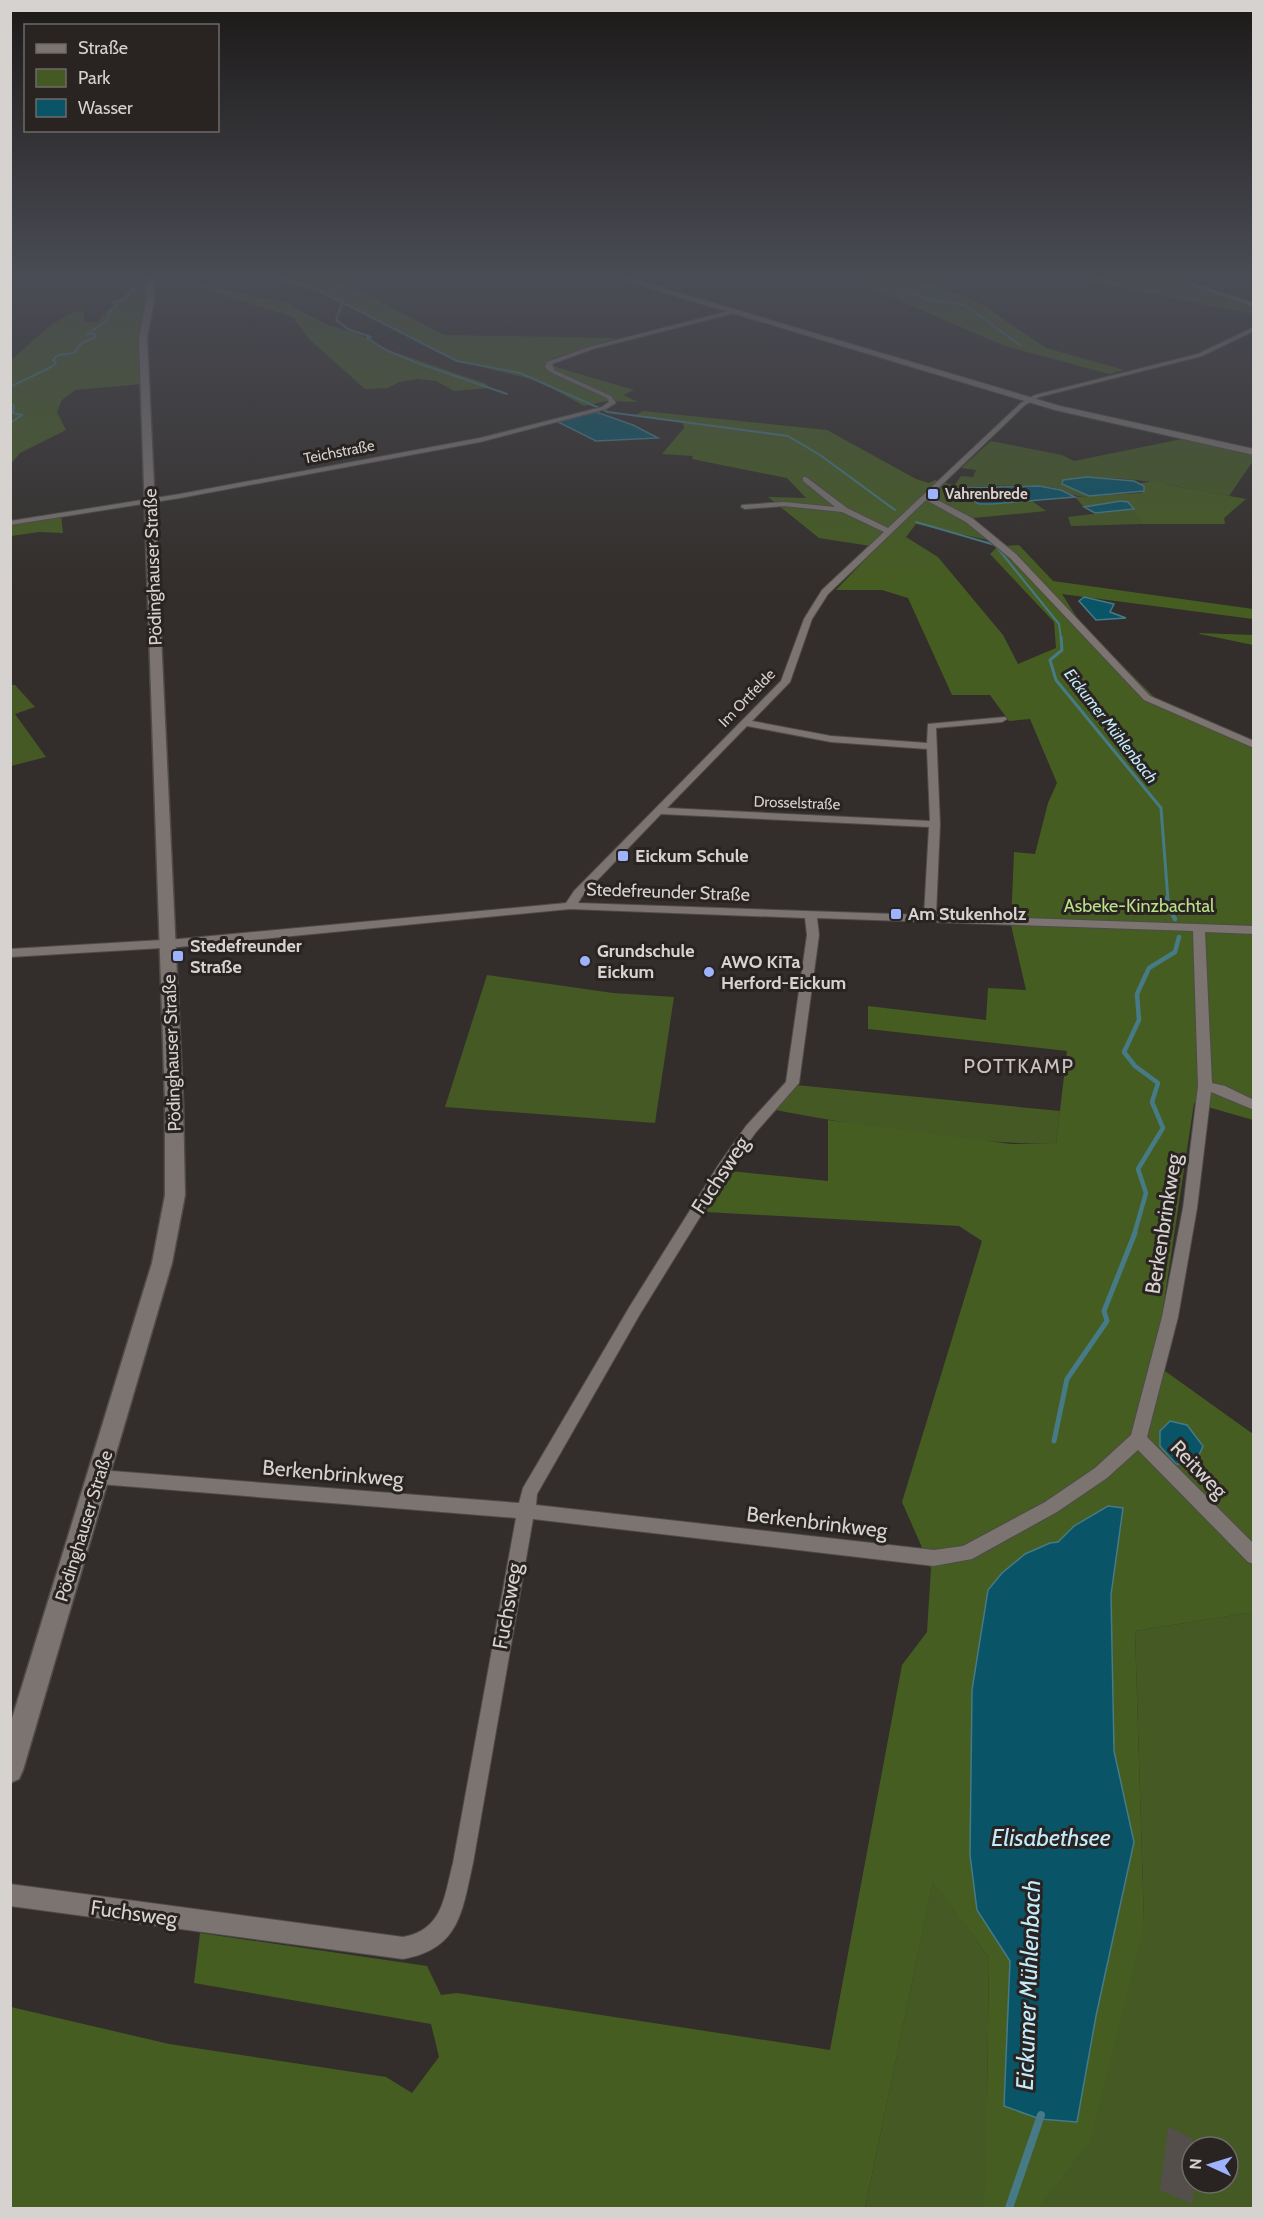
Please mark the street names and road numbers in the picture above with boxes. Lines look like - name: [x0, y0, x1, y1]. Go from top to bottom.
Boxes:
- street label: Teichstraße: [302, 436, 376, 468]
- street label: Pödinghauser Straße: [139, 488, 167, 646]
- street label: Im Ortfelde: [715, 665, 779, 731]
- street label: Drosselstraße: [753, 792, 841, 814]
- street label: Stedefreunder Straße: [586, 878, 750, 906]
- street label: Pödinghauser Straße: [158, 974, 186, 1132]
- street label: Fuchsweg: [686, 1131, 754, 1218]
- street label: Berkenbrinkweg: [1140, 1152, 1187, 1296]
- street label: Reitweg: [1165, 1435, 1233, 1504]
- street label: Pödinghauser Straße: [51, 1448, 117, 1604]
- street label: Berkenbrinkweg: [261, 1454, 405, 1492]
- street label: Berkenbrinkweg: [745, 1501, 889, 1543]
- street label: Fuchsweg: [487, 1560, 527, 1651]
- street label: Fuchsweg: [89, 1895, 179, 1932]

